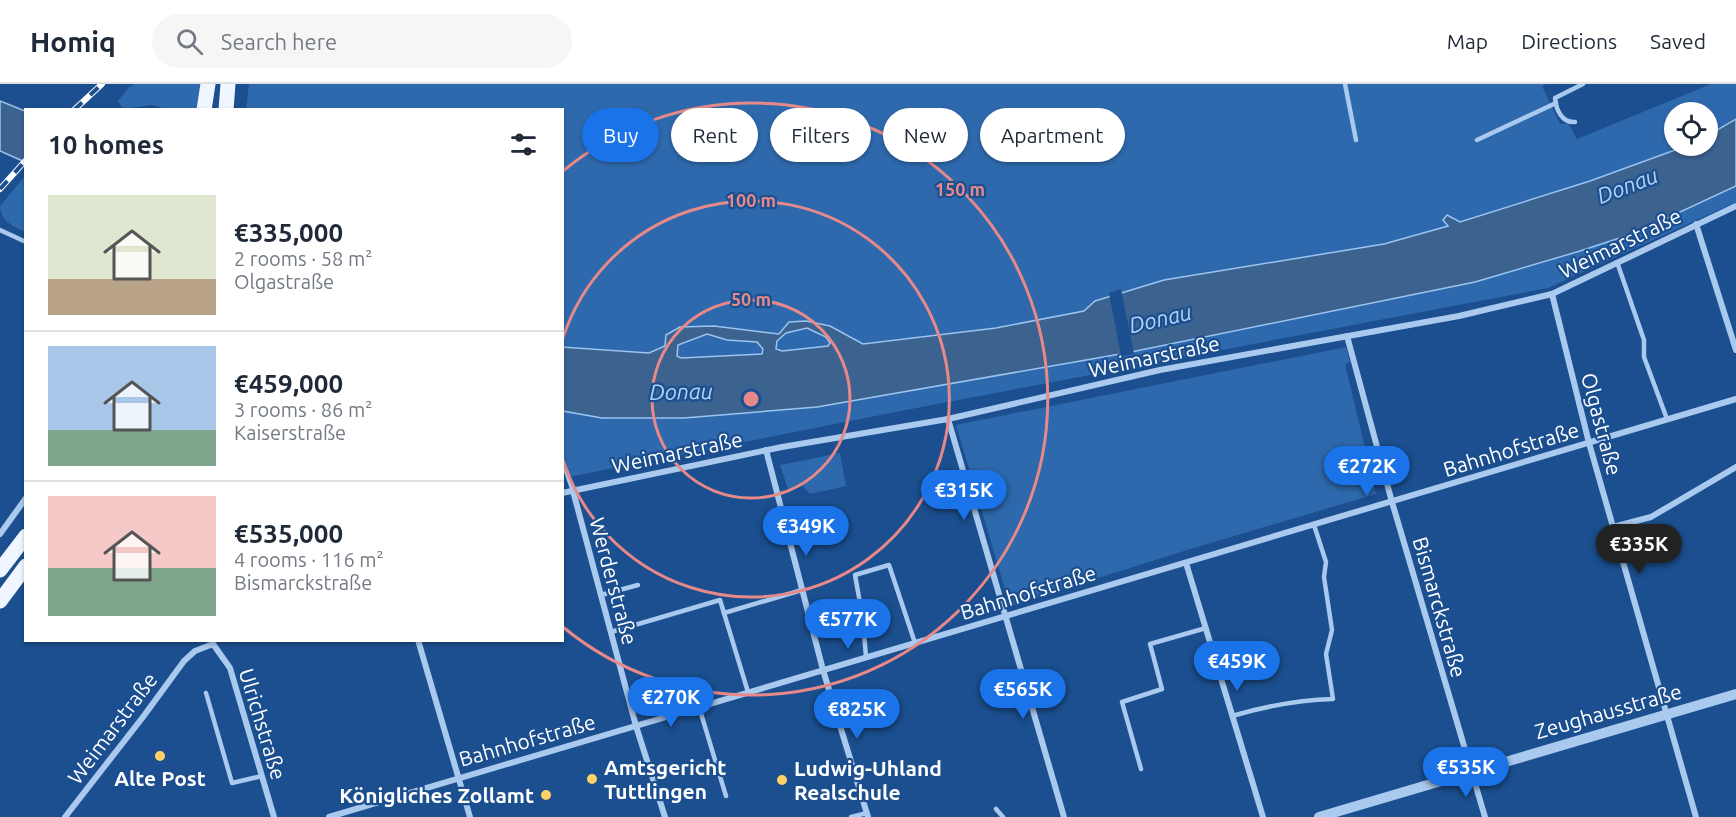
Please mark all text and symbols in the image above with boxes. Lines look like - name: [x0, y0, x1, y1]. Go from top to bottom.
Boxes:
- search box: [152, 14, 572, 68]
- icon: search: [173, 25, 206, 58]
- text: Homiq: [30, 26, 116, 57]
- text: Search here: [221, 29, 337, 54]
- text: Map: [1447, 29, 1488, 53]
- text: Directions: [1521, 29, 1617, 53]
- text: Saved: [1650, 29, 1706, 53]
- map controls: [1664, 102, 1718, 156]
- button: locate: [1664, 102, 1718, 156]
- chip: Buy: [582, 108, 659, 162]
- chip: Rent: [671, 108, 758, 162]
- chip: Filters: [770, 108, 871, 162]
- chip: New: [883, 108, 968, 162]
- chip: Apartment: [980, 108, 1125, 162]
- icon: filters: [507, 128, 540, 161]
- text: 10 homes: [48, 130, 164, 159]
- water label: Donau: [1593, 162, 1661, 208]
- text: 150 m: [935, 179, 985, 199]
- text: 100 m: [726, 190, 776, 210]
- street label: Weimarstraße: [1555, 203, 1685, 283]
- text: €335,000: [234, 218, 343, 247]
- icon: home: [96, 219, 168, 291]
- text: 2 rooms · 58 m²: [234, 247, 372, 270]
- text: Olgastraße: [234, 270, 334, 293]
- text: 50 m: [731, 289, 771, 309]
- water label: Donau: [1126, 299, 1194, 337]
- street label: Weimarstraße: [1086, 330, 1222, 382]
- text: €459,000: [234, 369, 343, 398]
- icon: home: [96, 370, 168, 442]
- street label: Olgastraße: [1577, 370, 1627, 478]
- water label: Donau: [649, 378, 713, 404]
- centre of rings: [741, 389, 761, 409]
- text: 3 rooms · 86 m²: [234, 398, 372, 421]
- street label: Bahnhofstraße: [1440, 417, 1582, 481]
- text: Kaiserstraße: [234, 421, 346, 444]
- street label: Weimarstraße: [609, 426, 745, 478]
- pin: €272K: [1325, 446, 1409, 497]
- text: €272K: [1338, 454, 1396, 477]
- pin: €315K: [922, 470, 1006, 521]
- text: €315K: [935, 478, 993, 501]
- pin: €349K: [764, 506, 848, 557]
- text: €349K: [777, 514, 835, 537]
- street label: Werderstraße: [585, 515, 643, 647]
- text: €535,000: [234, 519, 343, 548]
- icon: home: [96, 520, 168, 592]
- pin: €335K: [1597, 524, 1681, 575]
- text: €335K: [1610, 532, 1668, 555]
- street label: Bismarckstraße: [1408, 534, 1472, 680]
- text: 4 rooms · 116 m²: [234, 548, 384, 571]
- street label: Bahnhofstraße: [957, 560, 1099, 624]
- text: Bismarckstraße: [234, 571, 372, 594]
- pin: €577K: [806, 599, 890, 650]
- text: €577K: [819, 607, 877, 630]
- pin: €459K: [1195, 641, 1279, 692]
- text: €459K: [1208, 649, 1266, 672]
- street label: Ulrichstraße: [235, 665, 291, 783]
- street label: Weimarstraße: [62, 668, 162, 788]
- pin: €565K: [981, 669, 1065, 720]
- pin: €270K: [629, 677, 713, 728]
- text: €565K: [994, 677, 1052, 700]
- street label: Zeughausstraße: [1532, 679, 1684, 743]
- text: €270K: [642, 685, 700, 708]
- pin: €825K: [815, 689, 899, 740]
- text: €825K: [828, 697, 886, 720]
- street label: Bahnhofstraße: [456, 709, 598, 771]
- pin: €535K: [1424, 747, 1508, 798]
- marker: Alte Post: [153, 749, 167, 763]
- place label: Amtsgericht Tuttlingen: [604, 755, 726, 803]
- text: €535K: [1437, 755, 1495, 778]
- place label: Ludwig-Uhland Realschule: [794, 756, 942, 804]
- place label: Alte Post: [114, 766, 206, 790]
- marker: Amtsgericht Tuttlingen: [585, 772, 599, 786]
- marker: Ludwig-Uhland Realschule: [775, 773, 789, 787]
- place label: Königliches Zollamt: [339, 783, 534, 807]
- marker: Königliches Zollamt: [539, 788, 553, 802]

